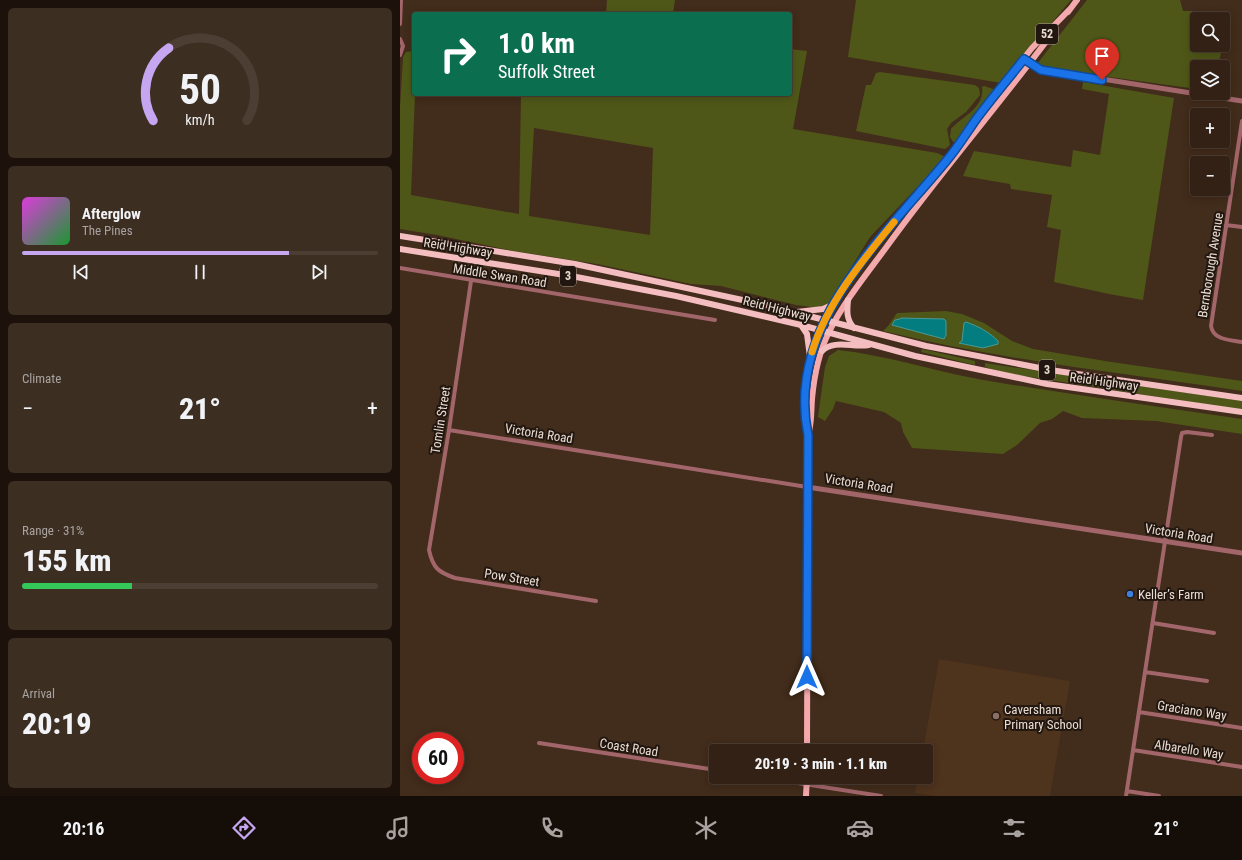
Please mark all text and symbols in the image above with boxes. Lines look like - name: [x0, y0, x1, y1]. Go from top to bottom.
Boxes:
- map controls: [1190, 12, 1230, 196]
- button: search: [1190, 12, 1230, 52]
- road number: 52: [1036, 24, 1058, 44]
- text: 1.0 km: [498, 27, 575, 60]
- icon: right: [432, 28, 484, 80]
- pin: [1085, 39, 1119, 80]
- icon: arrive: [1091, 45, 1113, 67]
- button: layers: [1190, 60, 1230, 100]
- text: Suffolk Street: [498, 61, 595, 82]
- text: 50: [179, 65, 221, 114]
- button: +: [1190, 108, 1230, 148]
- text: km/h: [185, 111, 215, 127]
- button: −: [1190, 156, 1230, 196]
- text: Afterglow: [82, 205, 141, 223]
- street label: Bernborough Avenue: [1195, 211, 1226, 319]
- text: The Pines: [82, 223, 133, 238]
- street label: Reid Highway: [423, 235, 494, 260]
- icon: previous: [70, 261, 92, 283]
- icon: pause: [189, 261, 211, 283]
- icon: next: [308, 261, 330, 283]
- street label: Middle Swan Road: [452, 261, 548, 290]
- road number: 3: [560, 266, 576, 286]
- street label: Reid Highway: [742, 293, 813, 324]
- road number: 3: [1039, 360, 1055, 380]
- street label: Reid Highway: [1069, 369, 1140, 394]
- text: Climate: [22, 371, 61, 386]
- street label: Tomlin Street: [428, 385, 453, 455]
- text: 21°: [179, 391, 221, 426]
- text: −: [22, 396, 33, 421]
- text: +: [367, 396, 378, 421]
- street label: Victoria Road: [504, 421, 574, 446]
- street label: Victoria Road: [824, 471, 894, 496]
- street label: Victoria Road: [1144, 521, 1214, 546]
- text: Range · 31%: [22, 523, 84, 538]
- text: 155 km: [22, 543, 111, 578]
- street label: Pow Street: [483, 566, 541, 589]
- place label: Keller’s Farm: [1138, 587, 1204, 602]
- marker: Keller’s Farm: [1125, 589, 1135, 599]
- position arrow: [786, 656, 828, 698]
- text: Arrival: [22, 686, 55, 701]
- street label: Graciano Way: [1156, 698, 1228, 723]
- place label: Caversham Primary School: [1004, 702, 1082, 732]
- text: 20:19: [22, 706, 91, 741]
- marker: Caversham Primary School: [991, 711, 1001, 721]
- speed limit sign: 60: [412, 732, 464, 784]
- street label: Coast Road: [599, 735, 659, 760]
- street label: Albarello Way: [1153, 737, 1225, 762]
- text: 20:19 · 3 min · 1.1 km: [755, 755, 887, 773]
- icon: directions: [230, 814, 258, 842]
- icon: music: [384, 814, 412, 842]
- icon: phone: [538, 814, 566, 842]
- icon: climate: [692, 814, 720, 842]
- icon: car: [846, 814, 874, 842]
- icon: filters: [1000, 814, 1028, 842]
- text: 20:16: [63, 818, 104, 839]
- text: 21°: [1154, 818, 1179, 839]

